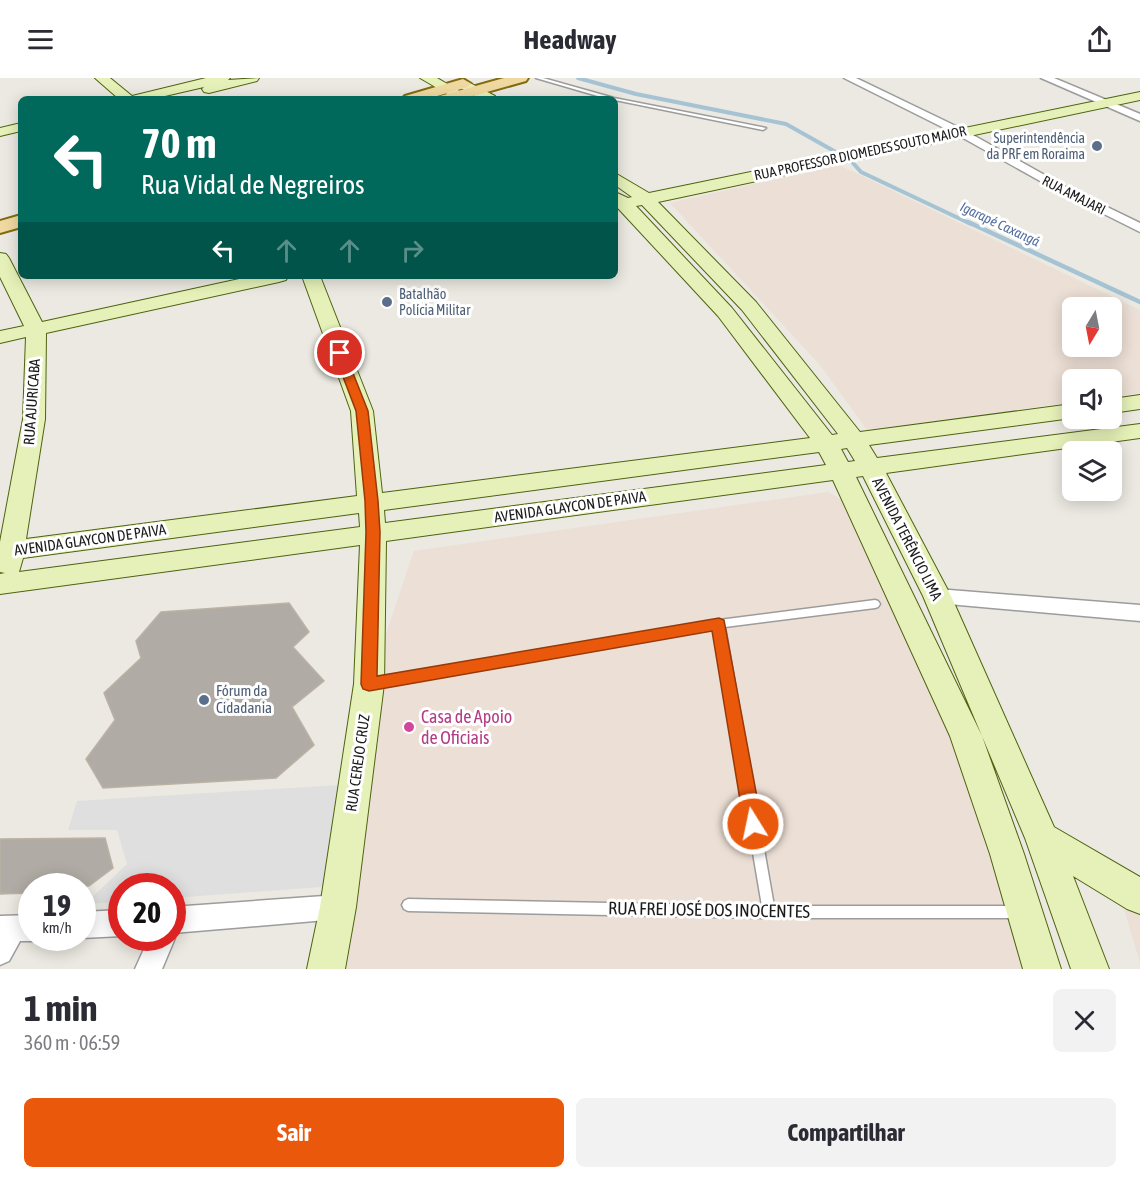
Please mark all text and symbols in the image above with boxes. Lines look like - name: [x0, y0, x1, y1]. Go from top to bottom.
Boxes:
- icon: menu: [24, 23, 57, 56]
- icon: share: [1083, 23, 1116, 56]
- text: Headway: [524, 24, 616, 55]
- text: 70 m: [141, 119, 216, 167]
- icon: left: [42, 120, 120, 198]
- street label: RUA PROFESSOR DIOMEDES SOUTO MAIOR: [753, 123, 967, 183]
- place label: Superintendência da PRF em Roraima: [986, 130, 1085, 162]
- marker: Superintendência da PRF em Roraima: [1090, 139, 1104, 153]
- text: Rua Vidal de Negreiros: [141, 169, 365, 200]
- street label: RUA AMAJARI: [1040, 172, 1108, 218]
- water label: Igarapé Caxangá: [958, 199, 1043, 250]
- icon: left: [207, 234, 240, 267]
- icon: ahead: [270, 234, 303, 267]
- icon: ahead: [333, 234, 366, 267]
- icon: right: [396, 234, 429, 267]
- place label: Batalhão Polícia Militar: [399, 286, 471, 318]
- marker: Batalhão Polícia Militar: [380, 295, 394, 309]
- north arrow: [1062, 297, 1122, 357]
- map controls: [1062, 297, 1122, 501]
- pin: [314, 327, 365, 378]
- icon: arrive: [323, 336, 356, 369]
- street label: RUA AJURICABA: [20, 358, 43, 446]
- button: sound: [1062, 369, 1122, 429]
- button: layers: [1062, 441, 1122, 501]
- street label: AVENIDA TERÊNCIO LIMA: [869, 475, 946, 604]
- street label: AVENIDA GLAYCON DE PAIVA: [493, 487, 648, 526]
- street label: AVENIDA GLAYCON DE PAIVA: [13, 520, 168, 559]
- place label: Fórum da Cidadania: [216, 682, 272, 716]
- marker: Fórum da Cidadania: [197, 693, 211, 707]
- place label: Casa de Apoio de Oficiais: [421, 706, 512, 748]
- street label: RUA CEREJO CRUZ: [342, 713, 373, 813]
- marker: Casa de Apoio de Oficiais: [402, 720, 416, 734]
- position arrow: [721, 792, 785, 856]
- speed limit sign: 20: [108, 873, 186, 951]
- text: 19: [43, 888, 71, 922]
- street label: RUA FREI JOSÉ DOS INOCENTES: [608, 897, 810, 922]
- text: km/h: [42, 919, 72, 936]
- text: 1 min: [24, 987, 98, 1029]
- button: close: [1053, 989, 1116, 1052]
- text: 360 m · 06:59: [24, 1031, 120, 1054]
- button: Sair: [24, 1098, 564, 1167]
- button: Compartilhar: [576, 1098, 1116, 1167]

